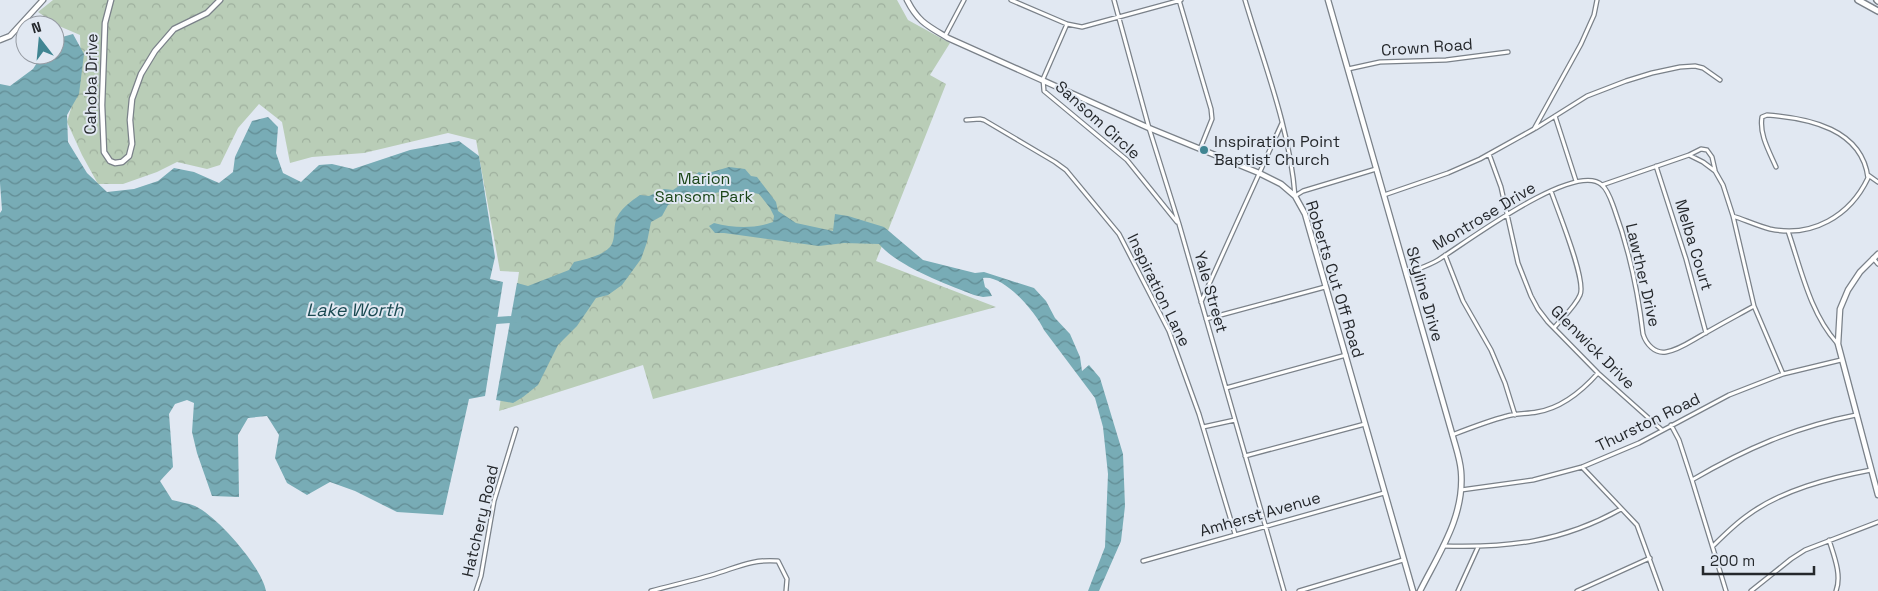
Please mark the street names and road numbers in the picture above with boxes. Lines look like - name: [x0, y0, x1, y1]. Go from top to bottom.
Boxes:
- street label: Cahoba Drive: [80, 33, 102, 135]
- street label: Crown Road: [1380, 33, 1474, 61]
- street label: Sansom Circle: [1051, 76, 1145, 164]
- street label: Montrose Drive: [1429, 177, 1539, 255]
- street label: Melba Court: [1670, 197, 1718, 293]
- street label: Roberts Cut Off Road: [1301, 198, 1369, 360]
- street label: Lawther Drive: [1621, 221, 1665, 329]
- street label: Inspiration Lane: [1123, 230, 1195, 350]
- street label: Skyline Drive: [1401, 244, 1449, 344]
- street label: Yale Street: [1189, 249, 1233, 335]
- street label: Glenwick Drive: [1546, 300, 1640, 394]
- street label: Thurston Road: [1593, 388, 1703, 456]
- street label: Hatchery Road: [457, 463, 503, 579]
- street label: Amherst Avenue: [1197, 487, 1323, 541]

